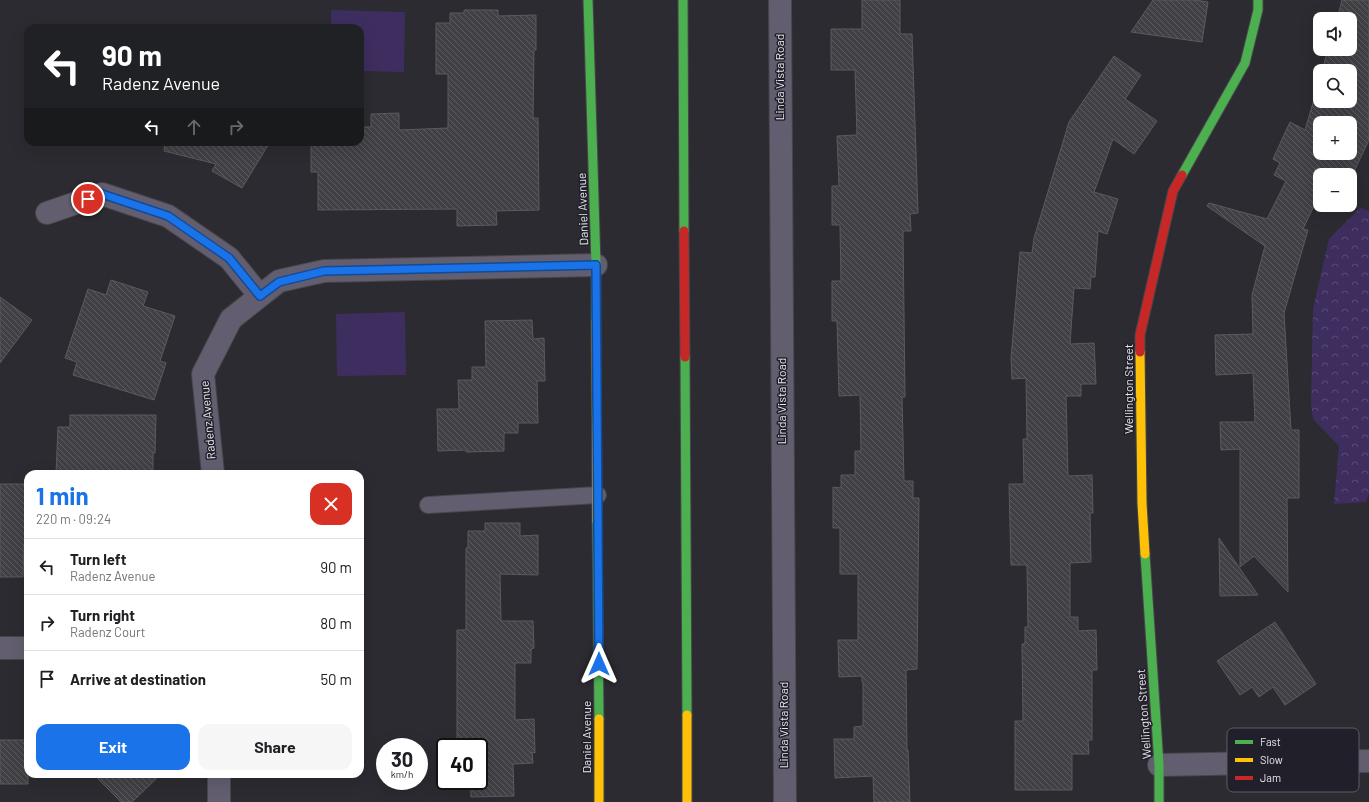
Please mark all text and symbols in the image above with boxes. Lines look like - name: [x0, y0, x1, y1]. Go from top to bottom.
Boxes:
- map controls: [1313, 12, 1357, 212]
- button: sound: [1313, 12, 1357, 56]
- street label: Linda Vista Road: [772, 34, 786, 120]
- text: 90 m: [102, 38, 162, 72]
- icon: left: [36, 40, 88, 92]
- button: search: [1313, 64, 1357, 108]
- text: Radenz Avenue: [102, 72, 220, 94]
- icon: left: [141, 116, 163, 138]
- icon: ahead: [183, 116, 205, 138]
- icon: right: [225, 116, 247, 138]
- button: +: [1313, 116, 1357, 160]
- button: −: [1313, 168, 1357, 212]
- street label: Daniel Avenue: [574, 172, 590, 246]
- pin: [71, 182, 105, 216]
- icon: arrive: [77, 188, 99, 210]
- street label: Wellington Street: [1121, 344, 1135, 434]
- street label: Linda Vista Road: [774, 358, 788, 444]
- street label: Radenz Avenue: [197, 380, 217, 460]
- text: 1 min: [36, 481, 89, 510]
- button: close: [310, 483, 352, 525]
- text: 220 m · 09:24: [36, 511, 111, 527]
- text: Turn left: [70, 550, 126, 568]
- icon: left: [36, 556, 58, 578]
- text: 90 m: [320, 558, 352, 576]
- text: Radenz Avenue: [70, 568, 155, 584]
- text: Turn right: [70, 606, 135, 624]
- icon: right: [36, 612, 58, 634]
- text: 80 m: [320, 614, 352, 632]
- text: Radenz Court: [70, 624, 146, 640]
- position arrow: [578, 643, 620, 685]
- icon: arrive: [36, 668, 58, 690]
- street label: Wellington Street: [1133, 669, 1153, 760]
- text: Arrive at destination: [70, 670, 206, 688]
- text: 50 m: [320, 670, 352, 688]
- street label: Linda Vista Road: [776, 682, 790, 768]
- street label: Daniel Avenue: [579, 701, 593, 773]
- button: Exit: [36, 724, 190, 770]
- button: Share: [198, 724, 352, 770]
- legend: [1227, 728, 1359, 792]
- text: Fast: [1260, 735, 1281, 748]
- speed limit sign: 40: [436, 738, 488, 790]
- text: 30: [391, 747, 413, 771]
- text: Slow: [1260, 753, 1283, 766]
- text: km/h: [391, 768, 413, 780]
- text: Jam: [1260, 771, 1281, 784]

